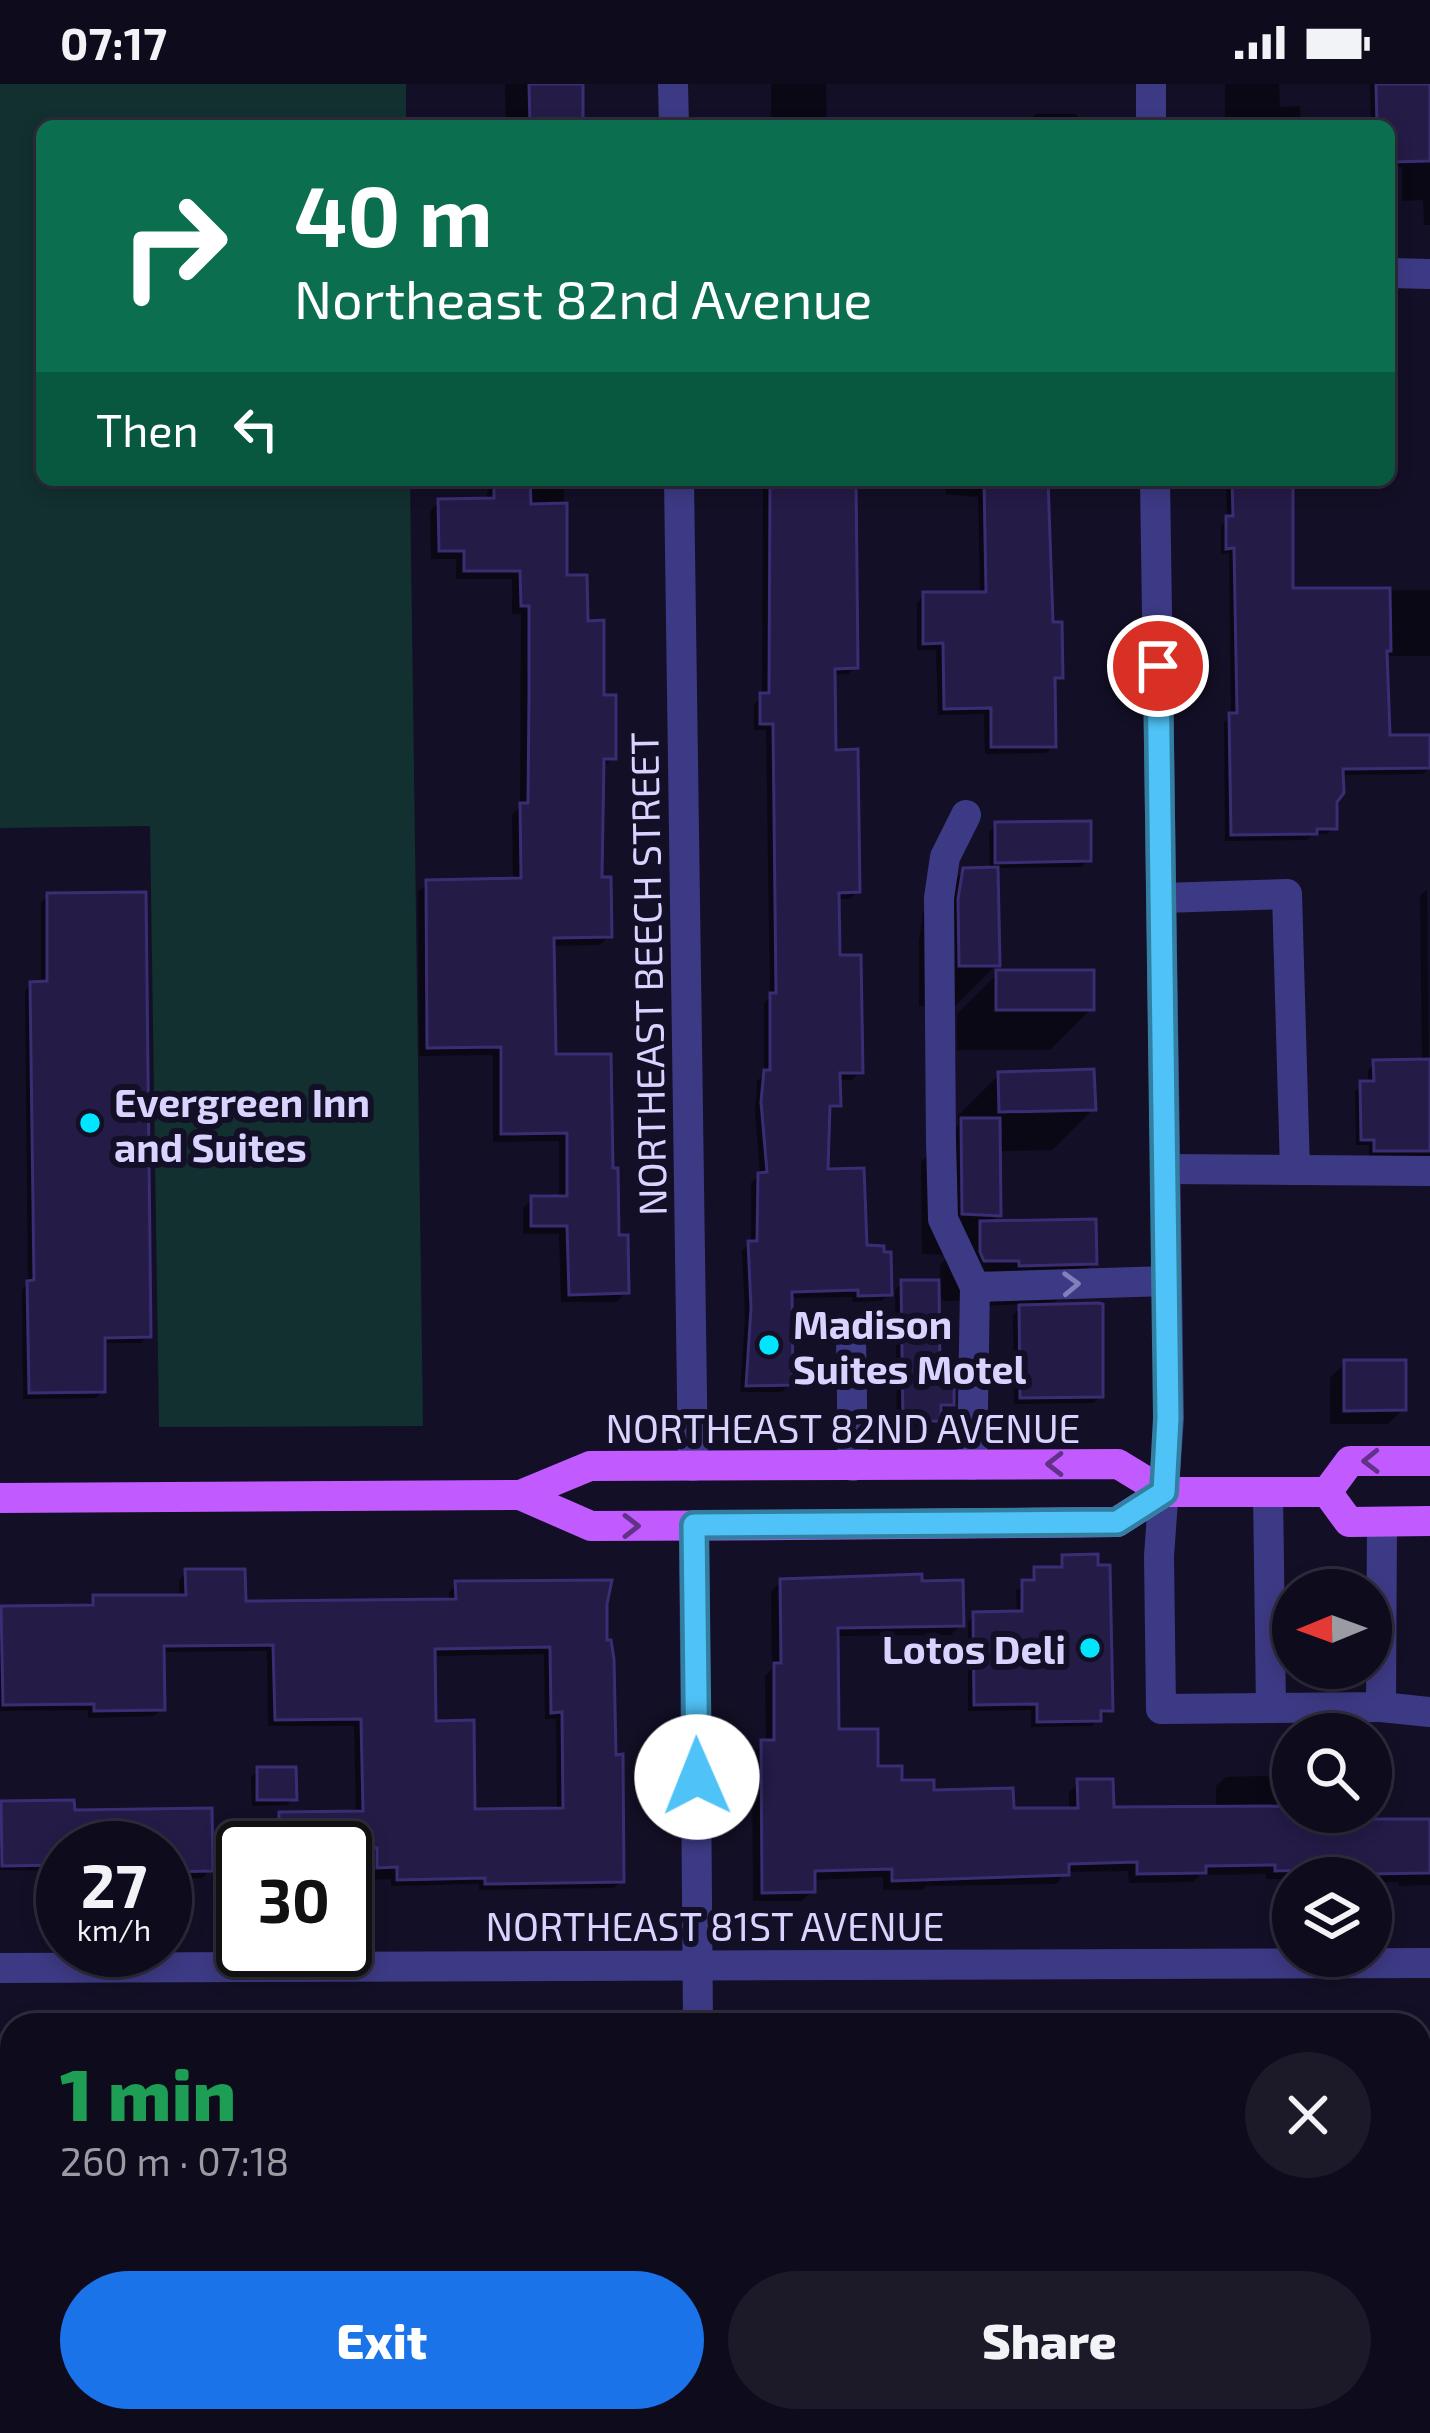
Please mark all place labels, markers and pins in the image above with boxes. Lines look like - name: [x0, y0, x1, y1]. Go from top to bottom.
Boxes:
- pin: [1107, 615, 1209, 717]
- place label: Evergreen Inn and Suites: [114, 1078, 370, 1170]
- marker: Evergreen Inn and Suites: [77, 1110, 103, 1136]
- place label: Madison Suites Motel: [793, 1300, 1026, 1392]
- marker: Madison Suites Motel: [756, 1332, 782, 1358]
- place label: Lotos Deli: [882, 1625, 1066, 1672]
- marker: Lotos Deli: [1077, 1635, 1103, 1661]

